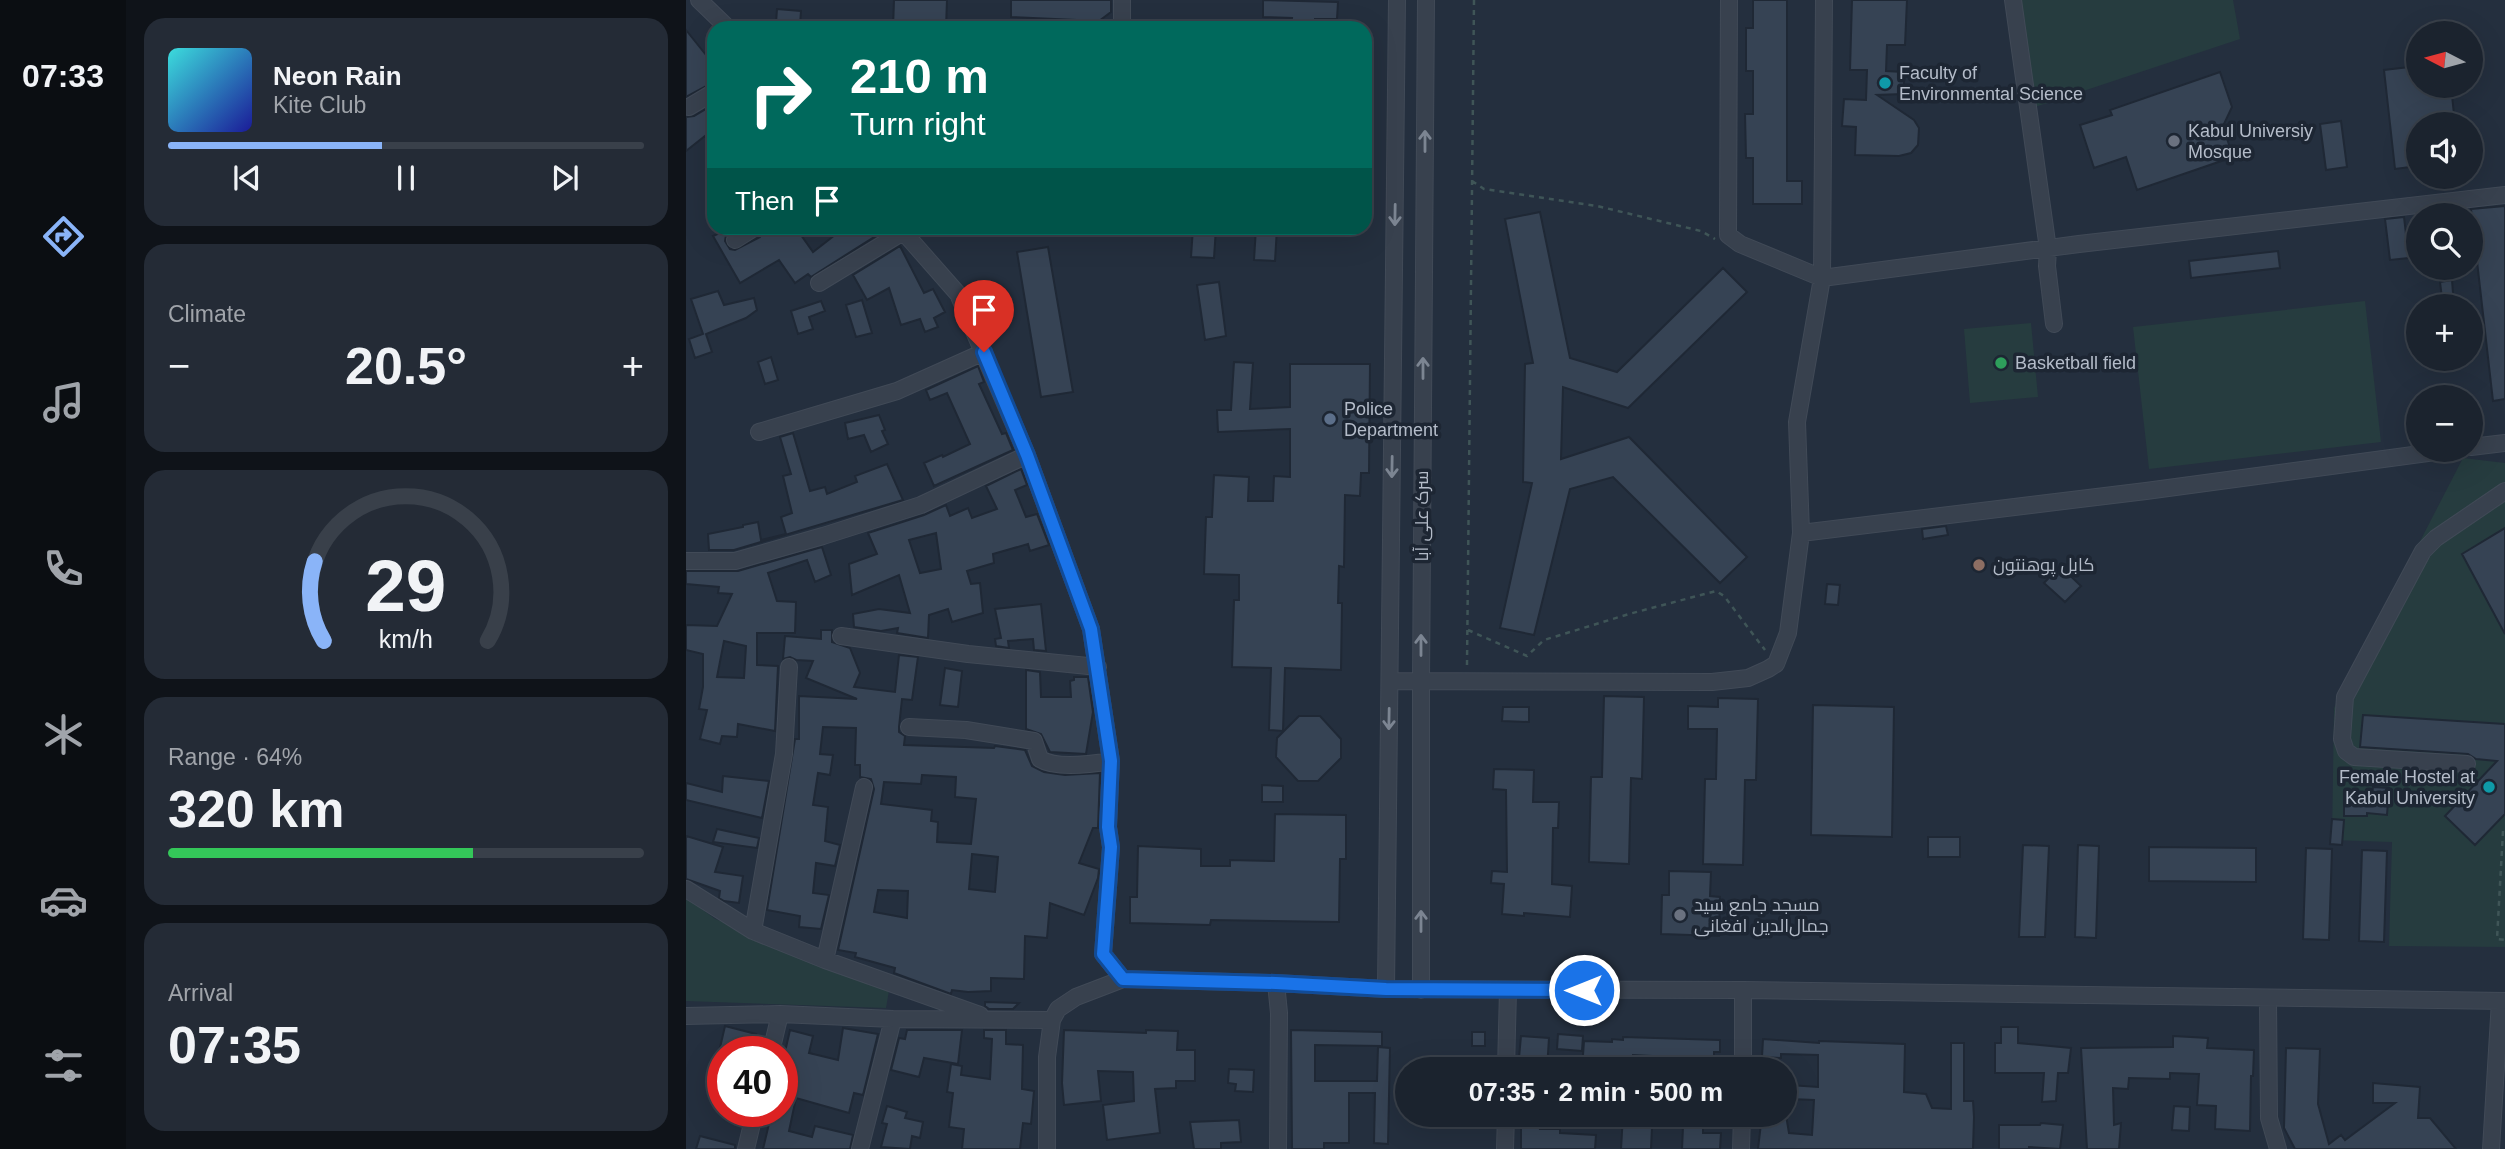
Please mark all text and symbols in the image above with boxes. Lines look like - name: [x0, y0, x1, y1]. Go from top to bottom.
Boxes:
- north arrow: [2406, 21, 2483, 98]
- map controls: [2406, 21, 2483, 462]
- icon: right: [735, 49, 826, 140]
- text: 210 m: [850, 49, 989, 103]
- text: 07:33: [22, 58, 104, 94]
- text: Neon Rain: [273, 61, 402, 91]
- place label: Faculty of Environmental Science: [1899, 63, 2083, 104]
- marker: Faculty of Environmental Science: [1877, 75, 1893, 91]
- text: Kite Club: [273, 92, 366, 118]
- text: Turn right: [850, 106, 986, 142]
- button: sound: [2406, 112, 2483, 189]
- place label: Kabul Universiy Mosque: [2188, 121, 2313, 162]
- one-way arrow: [1418, 130, 1432, 153]
- marker: Kabul Universiy Mosque: [2166, 133, 2182, 149]
- icon: previous: [228, 159, 266, 197]
- icon: pause: [387, 159, 425, 197]
- icon: next: [546, 159, 584, 197]
- icon: arrive: [808, 182, 846, 220]
- text: Then: [735, 186, 794, 216]
- one-way arrow: [1388, 203, 1402, 226]
- button: search: [2406, 203, 2483, 280]
- icon: directions: [39, 212, 88, 261]
- pin: [954, 280, 1014, 352]
- icon: arrive: [965, 291, 1003, 329]
- button: +: [2406, 294, 2483, 371]
- text: Climate: [168, 301, 246, 327]
- text: 20.5°: [345, 337, 467, 395]
- text: −: [168, 345, 190, 387]
- text: +: [622, 345, 644, 387]
- place label: Basketball field: [2015, 353, 2136, 373]
- marker: Basketball field: [1993, 355, 2009, 371]
- one-way arrow: [1416, 357, 1430, 380]
- icon: music: [39, 378, 88, 427]
- button: −: [2406, 385, 2483, 462]
- place label: Police Department: [1344, 399, 1438, 440]
- marker: Police Department: [1322, 411, 1338, 427]
- one-way arrow: [1385, 455, 1399, 478]
- street label: سرک علی آبا: [1412, 470, 1433, 562]
- icon: phone: [39, 544, 88, 593]
- text: 29: [366, 545, 446, 626]
- place label: کابل پوهنتون: [1993, 555, 2094, 577]
- marker: کابل پوهنتون: [1971, 557, 1987, 573]
- text: km/h: [379, 624, 433, 652]
- one-way arrow: [1414, 634, 1428, 657]
- one-way arrow: [1382, 707, 1396, 730]
- icon: climate: [39, 710, 88, 759]
- text: Range · 64%: [168, 744, 302, 770]
- place label: Female Hostel at Kabul University: [2339, 767, 2475, 808]
- marker: Female Hostel at Kabul University: [2481, 779, 2497, 795]
- text: 320 km: [168, 780, 344, 838]
- icon: car: [39, 876, 88, 925]
- place label: مسجد جامع سید جمال‌الدین افغانی: [1694, 895, 1829, 937]
- marker: مسجد جامع سید جمال‌الدین افغانی: [1672, 907, 1688, 923]
- one-way arrow: [1414, 910, 1428, 933]
- position arrow: [1547, 953, 1621, 1027]
- text: Arrival: [168, 980, 233, 1006]
- text: 07:35: [168, 1016, 301, 1074]
- speed limit sign: 40: [707, 1036, 798, 1127]
- icon: filters: [39, 1041, 88, 1090]
- text: 07:35 · 2 min · 500 m: [1469, 1077, 1723, 1107]

